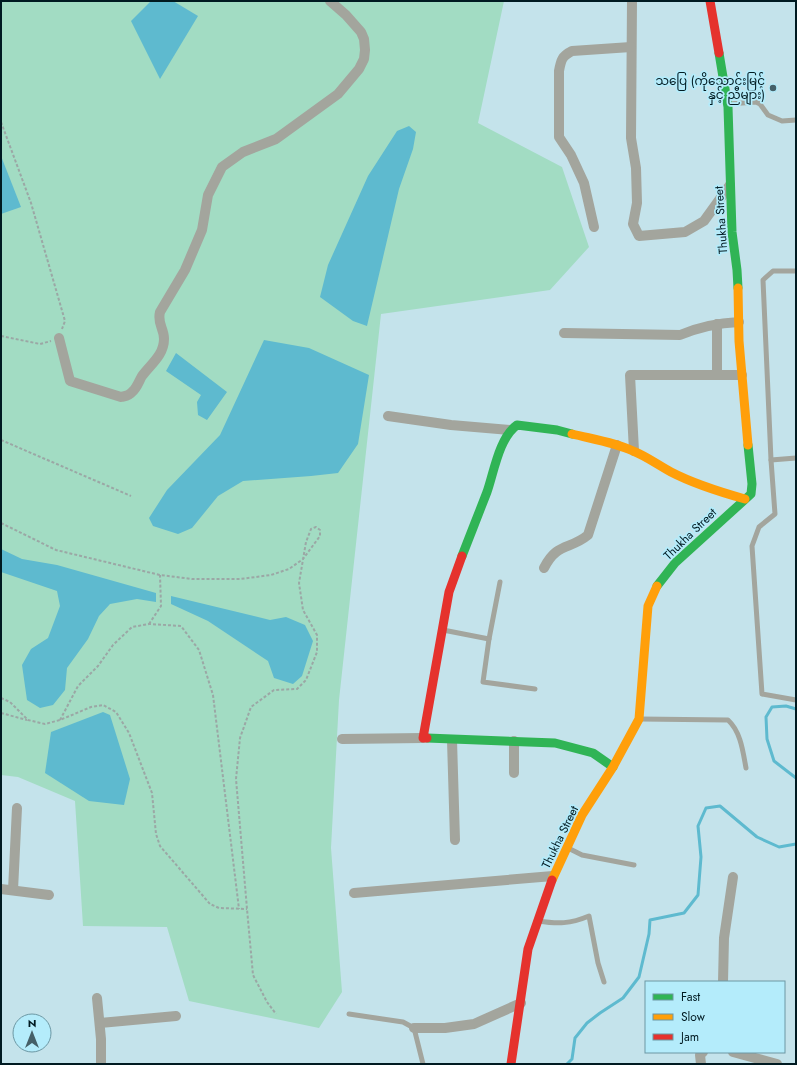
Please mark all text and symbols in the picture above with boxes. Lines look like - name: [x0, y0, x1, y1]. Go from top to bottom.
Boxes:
- place label: သပြေ (ကိုသောင်းမြင့် နှင့် ညီများ): [655, 72, 765, 105]
- marker: သပြေ (ကိုသောင်းမြင့် နှင့် ညီများ): [768, 83, 778, 93]
- street label: Thukha Street: [710, 185, 732, 254]
- street label: Thukha Street: [659, 504, 721, 564]
- street label: Thukha Street: [537, 802, 583, 871]
- legend: [645, 981, 785, 1053]
- text: Fast: [681, 988, 700, 1006]
- text: Slow: [681, 1008, 706, 1026]
- north arrow: [12, 1013, 52, 1053]
- text: N: [28, 1015, 36, 1031]
- text: Jam: [679, 1028, 699, 1046]

